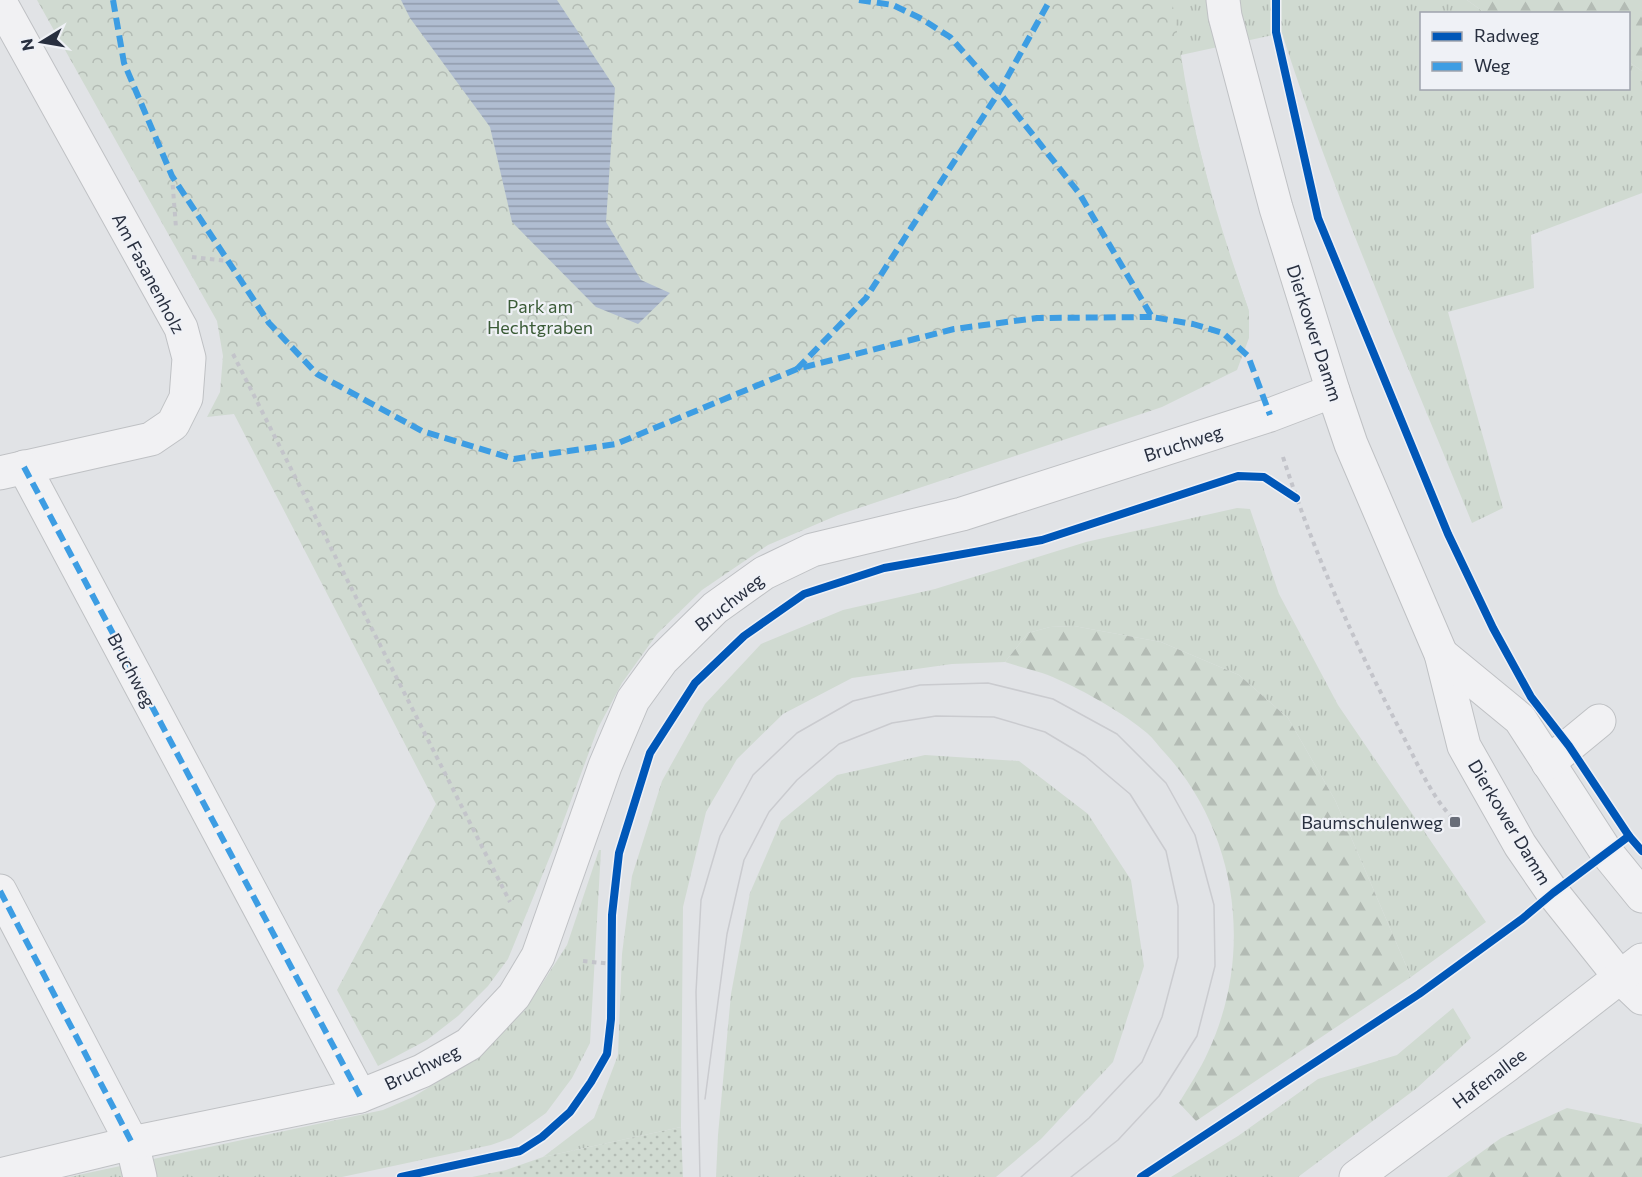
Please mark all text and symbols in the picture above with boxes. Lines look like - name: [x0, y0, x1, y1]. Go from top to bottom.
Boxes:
- north arrow: [12, 12, 72, 72]
- legend: [1420, 12, 1630, 90]
- text: Radweg: [1474, 24, 1539, 46]
- text: N: [16, 37, 37, 53]
- text: Weg: [1474, 54, 1511, 76]
- street label: Am Fasanenholz: [108, 209, 190, 337]
- street label: Dierkower Damm: [1282, 262, 1348, 404]
- park label: Park am Hechtgraben: [487, 295, 593, 338]
- street label: Bruchweg: [1141, 420, 1225, 466]
- street label: Bruchweg: [690, 568, 768, 636]
- street label: Bruchweg: [103, 629, 161, 711]
- street label: Dierkower Damm: [1464, 755, 1556, 889]
- place label: Baumschulenweg: [1301, 811, 1443, 833]
- marker: Baumschulenweg: [1448, 815, 1462, 829]
- street label: Bruchweg: [381, 1039, 464, 1095]
- street label: Hafenallee: [1448, 1043, 1530, 1113]

